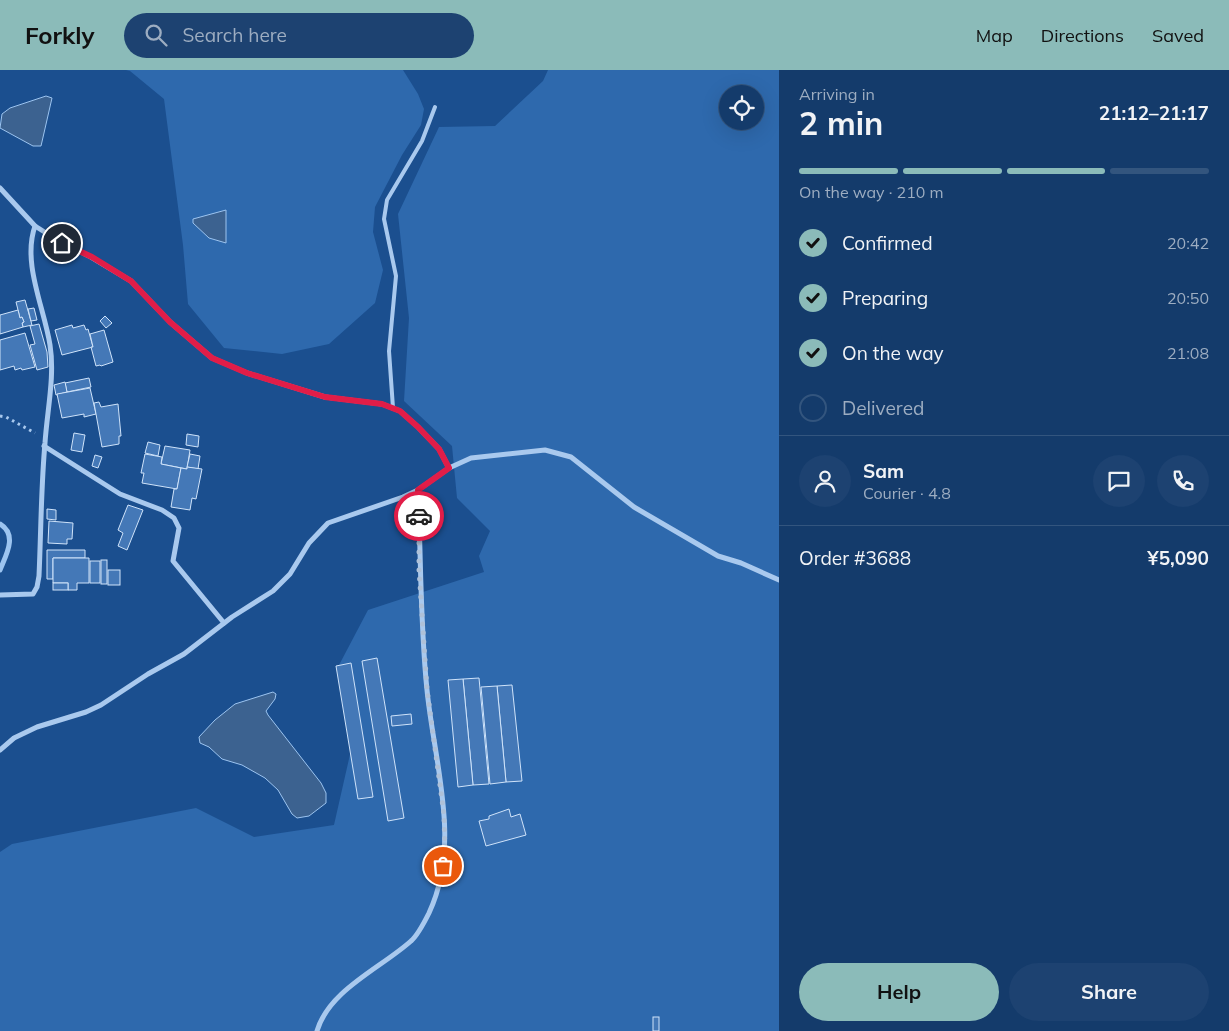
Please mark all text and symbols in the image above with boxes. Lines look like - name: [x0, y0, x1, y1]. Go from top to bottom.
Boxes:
- search box: [124, 13, 474, 58]
- text: Forkly: [25, 20, 94, 50]
- icon: search: [142, 21, 170, 49]
- text: Search here: [182, 23, 287, 47]
- text: Map: [976, 24, 1013, 47]
- text: Directions: [1041, 24, 1124, 47]
- text: Saved: [1152, 24, 1204, 47]
- text: Arriving in: [799, 84, 875, 104]
- map controls: [719, 85, 764, 130]
- button: locate: [719, 85, 764, 130]
- text: 21:12–21:17: [1099, 101, 1209, 125]
- text: 2 min: [799, 103, 883, 143]
- text: On the way · 210 m: [799, 182, 944, 202]
- pin: [41, 222, 83, 264]
- icon: home: [48, 229, 76, 257]
- icon: check: [799, 229, 827, 257]
- text: Confirmed: [842, 231, 933, 255]
- text: 20:42: [1167, 233, 1209, 253]
- icon: check: [799, 284, 827, 312]
- text: Preparing: [842, 286, 928, 310]
- text: 20:50: [1167, 288, 1209, 308]
- icon: check: [799, 339, 827, 367]
- text: On the way: [842, 341, 944, 365]
- text: 21:08: [1167, 343, 1209, 363]
- text: Delivered: [842, 396, 924, 420]
- button: person: [799, 455, 851, 507]
- button: chat: [1093, 455, 1145, 507]
- button: phone: [1157, 455, 1209, 507]
- text: Sam: [863, 459, 904, 483]
- text: Courier · 4.8: [863, 483, 951, 503]
- courier: [394, 491, 444, 541]
- icon: car: [405, 502, 433, 530]
- text: Order #3688: [799, 546, 911, 570]
- text: ¥5,090: [1147, 546, 1209, 570]
- pin: [422, 845, 464, 887]
- icon: bag: [429, 852, 457, 880]
- button: Help: [799, 963, 999, 1021]
- button: Share: [1009, 963, 1209, 1021]

